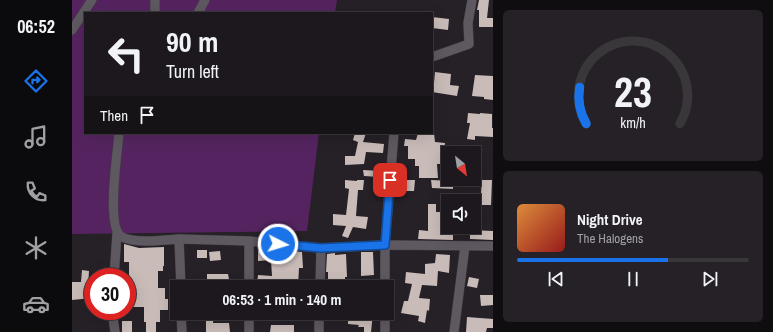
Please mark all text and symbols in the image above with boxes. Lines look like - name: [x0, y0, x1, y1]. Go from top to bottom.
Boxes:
- text: 06:52: [17, 14, 55, 39]
- text: 90 m: [166, 23, 218, 61]
- icon: left: [100, 28, 152, 80]
- text: Turn left: [166, 59, 219, 84]
- text: 23: [614, 63, 652, 119]
- icon: directions: [22, 67, 50, 95]
- icon: arrive: [136, 104, 158, 126]
- text: Then: [100, 105, 128, 126]
- text: km/h: [620, 112, 646, 131]
- icon: music: [22, 123, 50, 151]
- north arrow: [441, 146, 481, 186]
- map controls: [441, 146, 481, 234]
- pin: [373, 163, 407, 197]
- icon: arrive: [379, 169, 401, 191]
- icon: phone: [22, 178, 50, 206]
- button: sound: [441, 194, 481, 234]
- text: Night Drive: [577, 209, 643, 230]
- position arrow: [257, 223, 299, 265]
- text: The Halogens: [577, 230, 643, 247]
- icon: climate: [22, 234, 50, 262]
- speed limit sign: 30: [84, 268, 136, 320]
- icon: previous: [545, 268, 567, 290]
- icon: pause: [622, 268, 644, 290]
- icon: next: [699, 268, 721, 290]
- text: 06:53 · 1 min · 140 m: [223, 289, 341, 310]
- icon: car: [22, 290, 50, 318]

